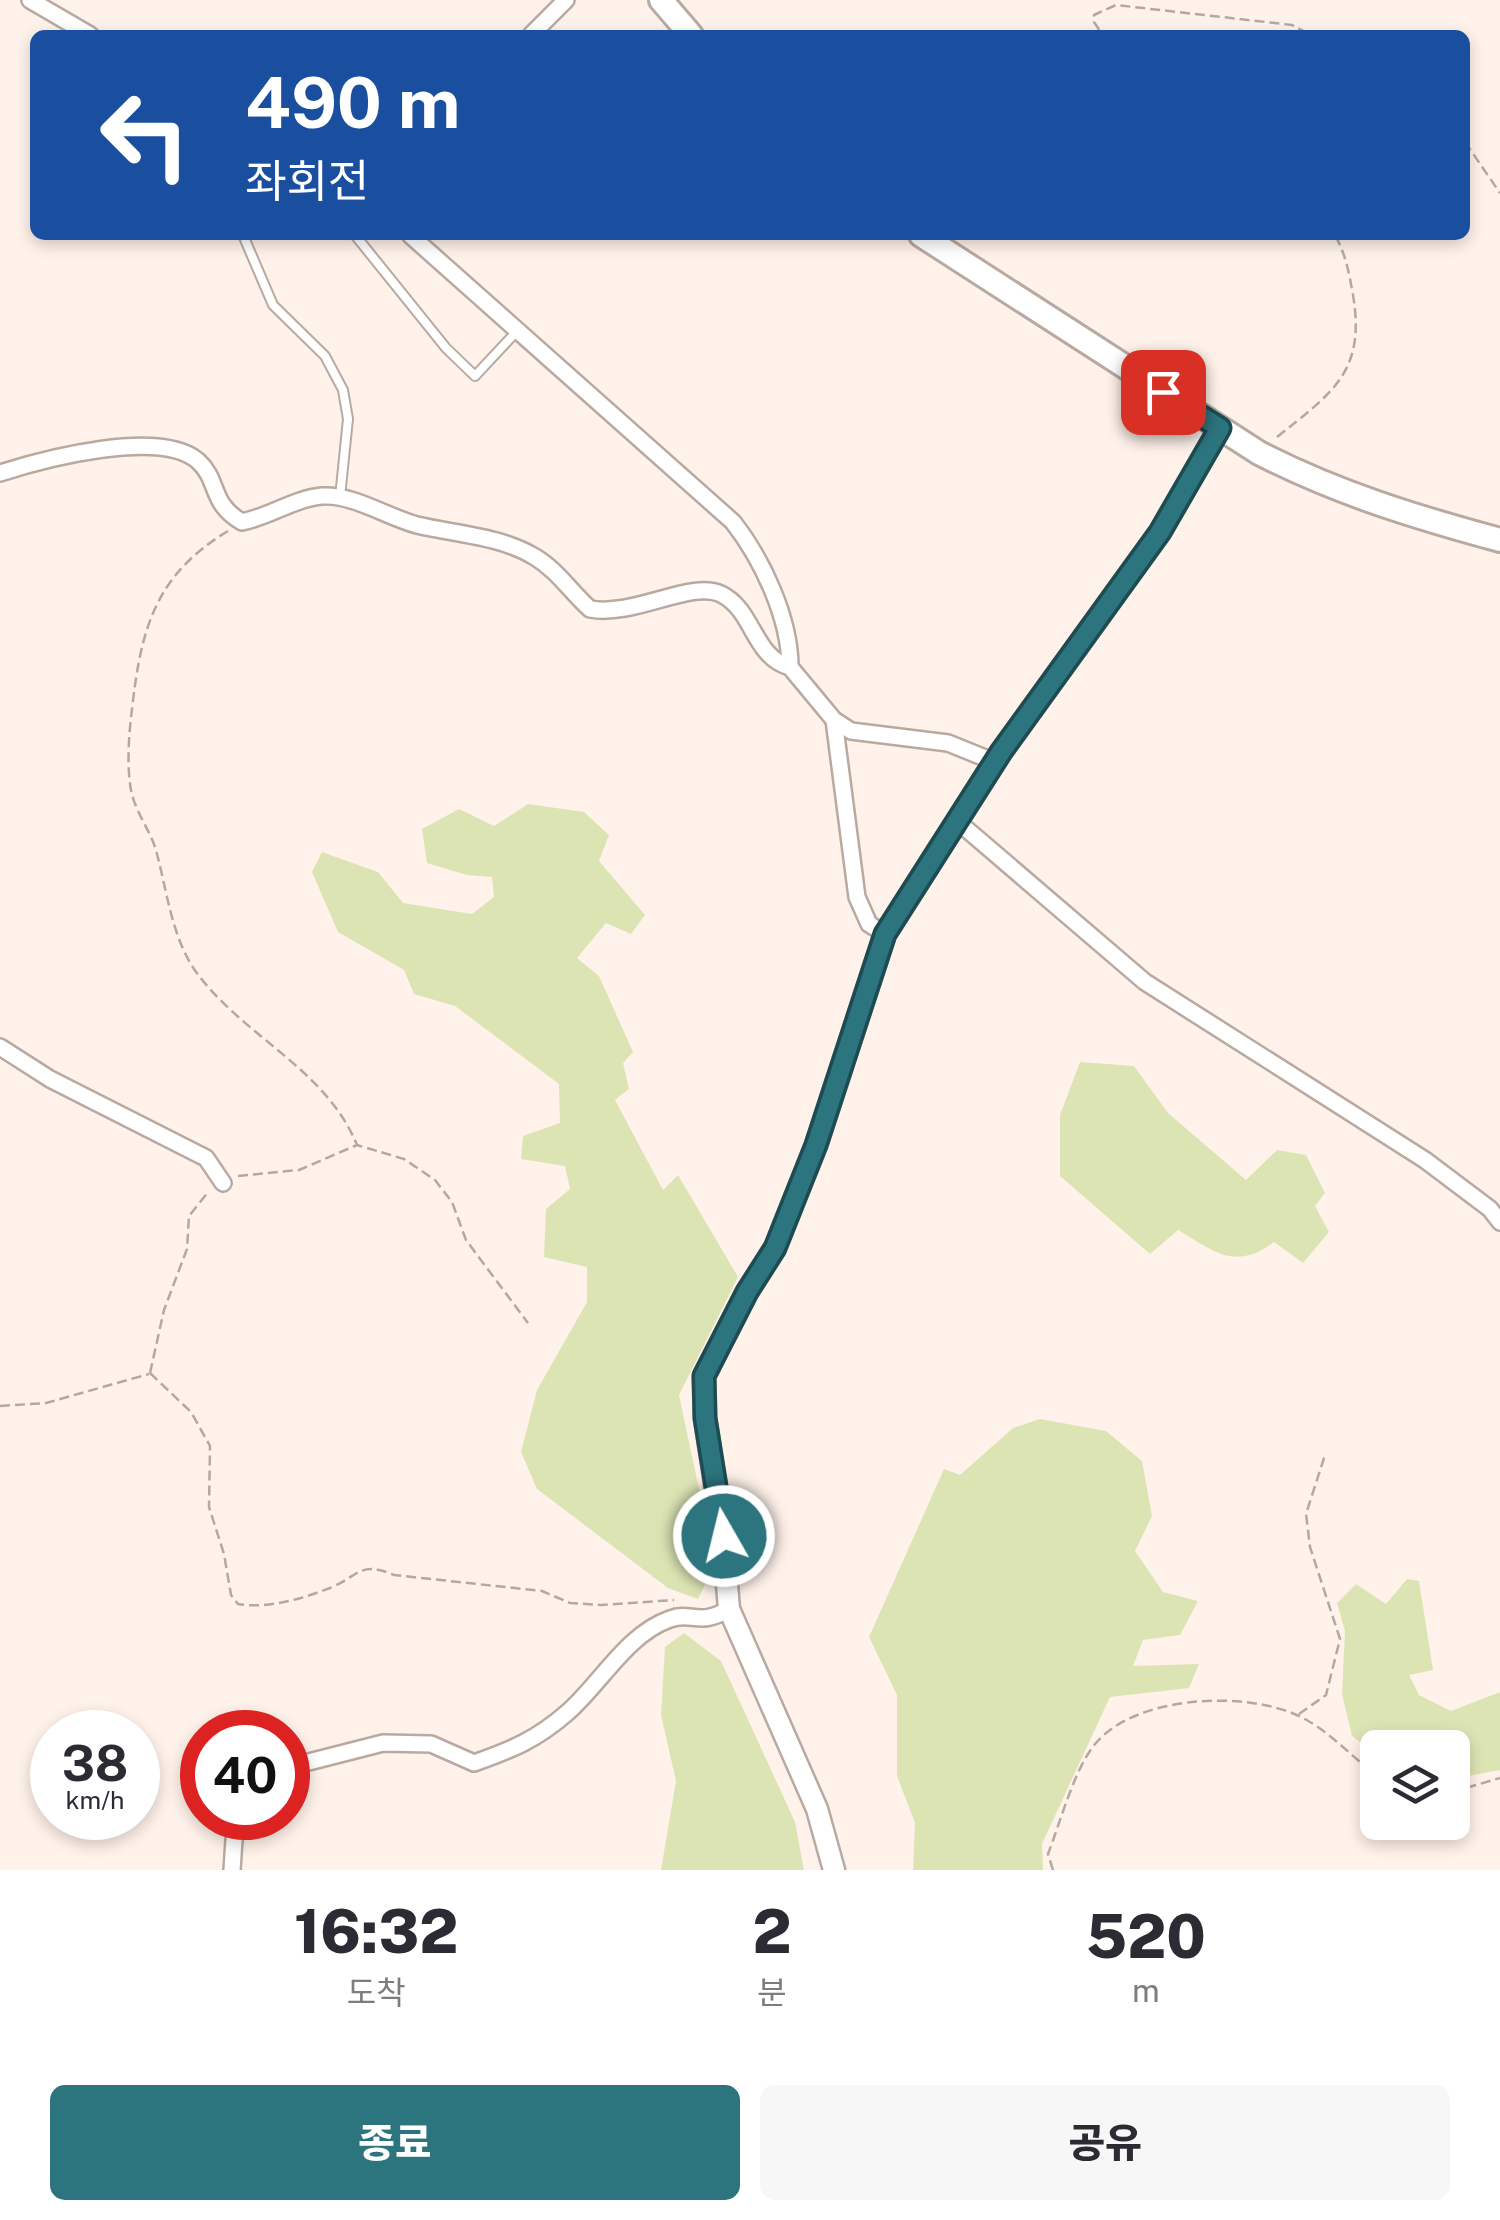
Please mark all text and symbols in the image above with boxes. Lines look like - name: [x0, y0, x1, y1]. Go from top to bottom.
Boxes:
- text: 490 m: [245, 61, 460, 144]
- icon: left: [80, 70, 210, 200]
- text: 좌회전: [245, 154, 369, 207]
- pin: [1121, 350, 1206, 435]
- icon: arrive: [1136, 365, 1191, 420]
- position arrow: [672, 1484, 776, 1588]
- speed limit sign: 40: [180, 1710, 310, 1840]
- map controls: [1360, 1730, 1470, 1840]
- button: layers: [1360, 1730, 1470, 1840]
- text: 38: [62, 1733, 128, 1792]
- text: km/h: [66, 1785, 124, 1815]
- text: 16:32: [294, 1896, 458, 1967]
- text: 2: [753, 1896, 792, 1967]
- text: 520: [1086, 1901, 1206, 1972]
- text: m: [1132, 1972, 1160, 2009]
- text: 도착: [347, 1974, 406, 2011]
- text: 분: [757, 1974, 787, 2011]
- button: 종료: [50, 2085, 740, 2200]
- button: 공유: [760, 2085, 1450, 2200]

